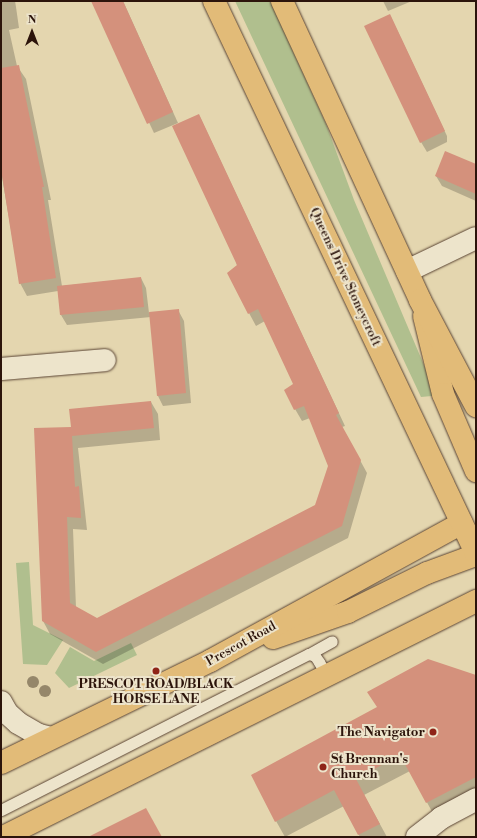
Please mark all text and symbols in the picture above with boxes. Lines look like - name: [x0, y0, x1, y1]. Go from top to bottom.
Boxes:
- north arrow: [12, 12, 52, 52]
- text: N: [28, 13, 36, 27]
- street label: Queens Drive Stoneycroft: [306, 205, 384, 349]
- street label: Prescot Road: [203, 618, 279, 670]
- marker: PRESCOT ROAD/BLACK HORSE LANE: [151, 666, 161, 676]
- place label: PRESCOT ROAD/BLACK HORSE LANE: [79, 677, 233, 708]
- place label: The Navigator: [338, 724, 425, 740]
- marker: The Navigator: [428, 727, 438, 737]
- place label: St Brennan's Church: [331, 752, 408, 783]
- marker: St Brennan's Church: [318, 762, 328, 772]

